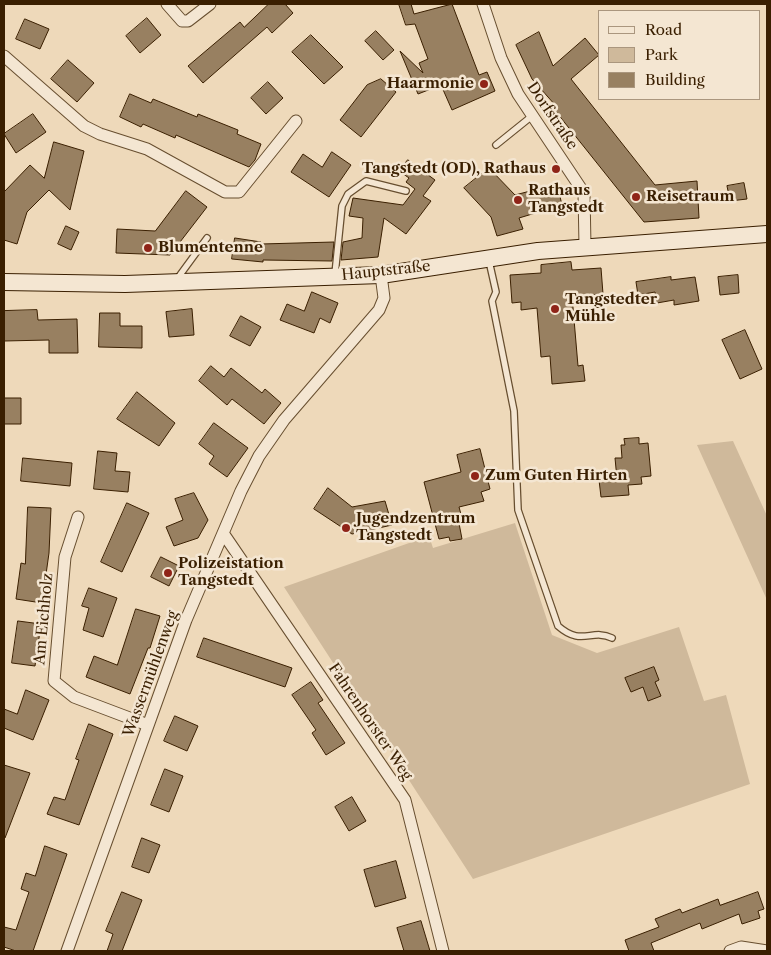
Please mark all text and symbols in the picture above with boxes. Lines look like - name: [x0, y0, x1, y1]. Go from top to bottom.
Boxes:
- legend: [598, 10, 761, 100]
- text: Road: [645, 20, 682, 39]
- text: Park: [645, 45, 678, 64]
- text: Building: [645, 70, 705, 89]
- place label: Haarmonie: [387, 75, 474, 93]
- marker: Haarmonie: [478, 78, 490, 90]
- street label: Dorfstraße: [523, 79, 581, 153]
- place label: Tangstedt (OD), Rathaus: [362, 160, 546, 178]
- marker: Tangstedt (OD), Rathaus: [550, 163, 562, 175]
- place label: Rathaus Tangstedt: [528, 182, 604, 217]
- place label: Reisetraum: [646, 188, 734, 206]
- marker: Reisetraum: [630, 191, 642, 203]
- marker: Rathaus Tangstedt: [512, 194, 524, 206]
- place label: Blumentenne: [158, 239, 263, 257]
- marker: Blumentenne: [142, 242, 154, 254]
- street label: Hauptstraße: [341, 257, 431, 285]
- place label: Tangstedter Mühle: [565, 291, 657, 326]
- marker: Tangstedter Mühle: [549, 303, 561, 315]
- place label: Zum Guten Hirten: [485, 467, 628, 485]
- marker: Zum Guten Hirten: [469, 470, 481, 482]
- place label: Jugendzentrum Tangstedt: [356, 510, 475, 545]
- marker: Jugendzentrum Tangstedt: [340, 522, 352, 534]
- place label: Polizeistation Tangstedt: [178, 555, 284, 590]
- marker: Polizeistation Tangstedt: [162, 567, 174, 579]
- street label: Am Eichholz: [31, 572, 57, 666]
- street label: Wassermühlenweg: [120, 608, 182, 740]
- street label: Fahrenhorster Weg: [324, 660, 416, 784]

